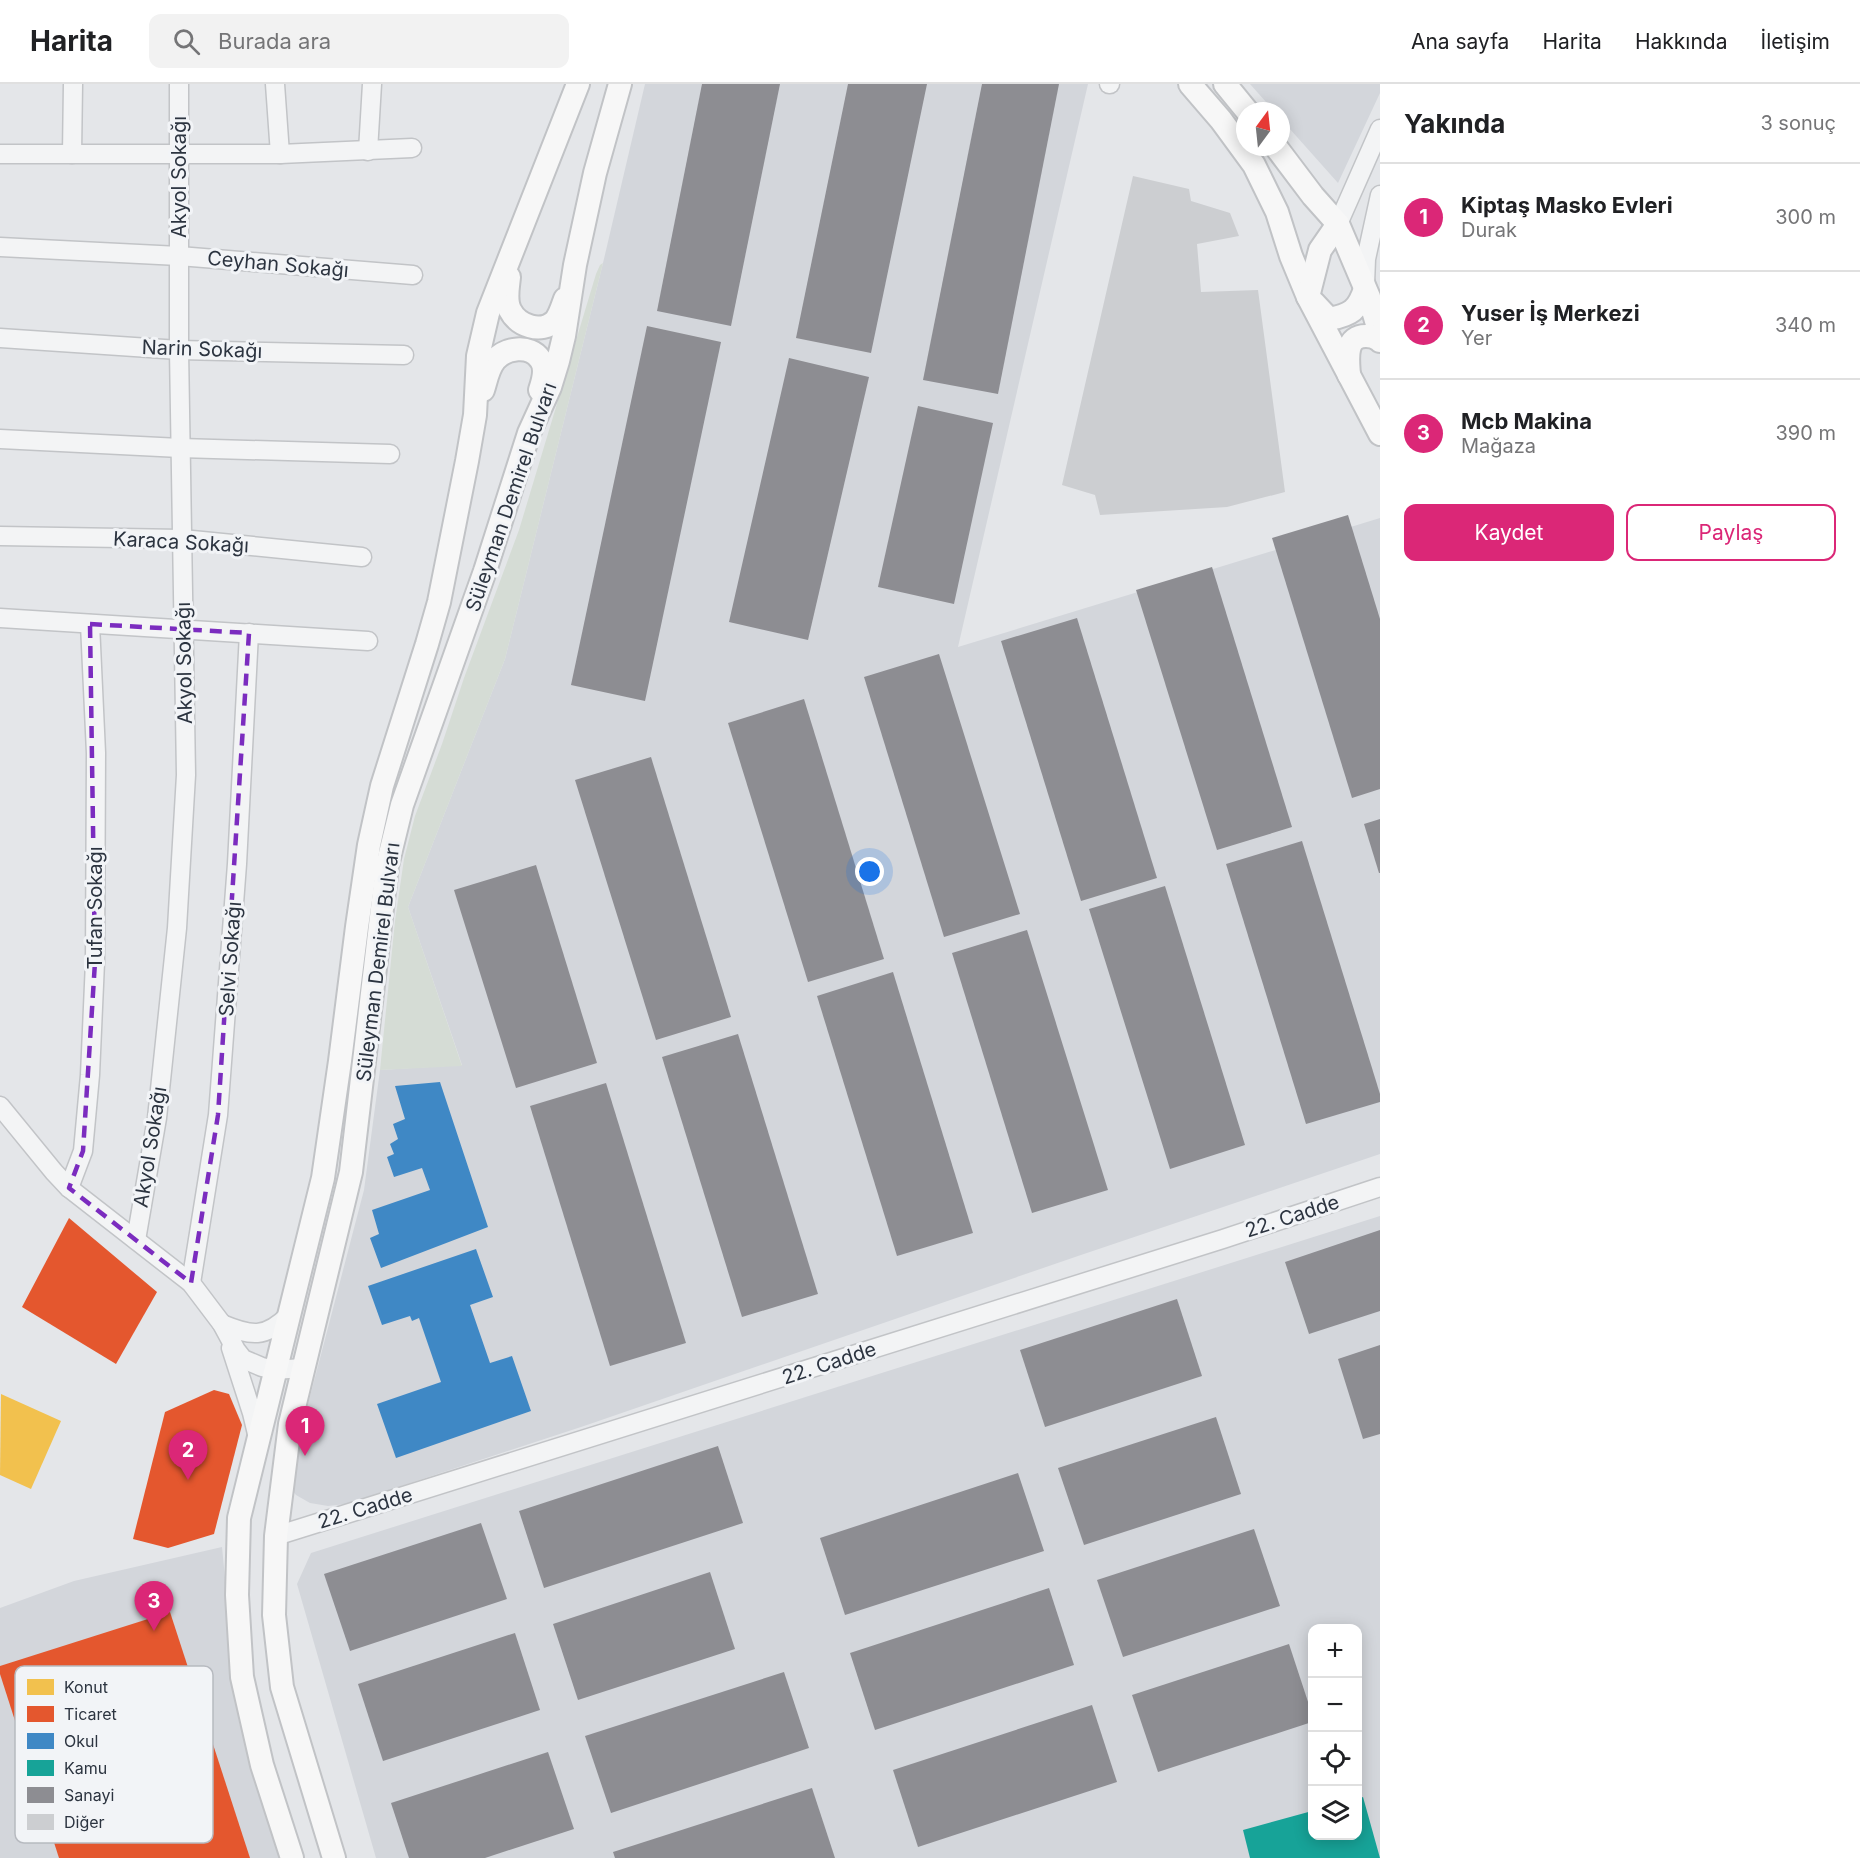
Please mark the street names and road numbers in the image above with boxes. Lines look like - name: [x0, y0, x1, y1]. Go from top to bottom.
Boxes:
- street label: Akyol Sokağı: [167, 116, 191, 238]
- street label: Ceyhan Sokağı: [206, 246, 350, 282]
- street label: Narin Sokağı: [141, 335, 263, 363]
- street label: Süleyman Demirel Bulvarı: [460, 379, 562, 615]
- street label: Karaca Sokağı: [112, 526, 250, 558]
- street label: Akyol Sokağı: [171, 602, 197, 724]
- street label: Süleyman Demirel Bulvarı: [351, 841, 405, 1083]
- street label: Tufan Sokağı: [83, 846, 107, 970]
- street label: Selvi Sokağı: [214, 901, 246, 1017]
- street label: Akyol Sokağı: [129, 1085, 171, 1209]
- street label: 22. Cadde: [1242, 1189, 1342, 1243]
- street label: 22. Cadde: [779, 1336, 879, 1390]
- street label: 22. Cadde: [315, 1482, 415, 1534]

